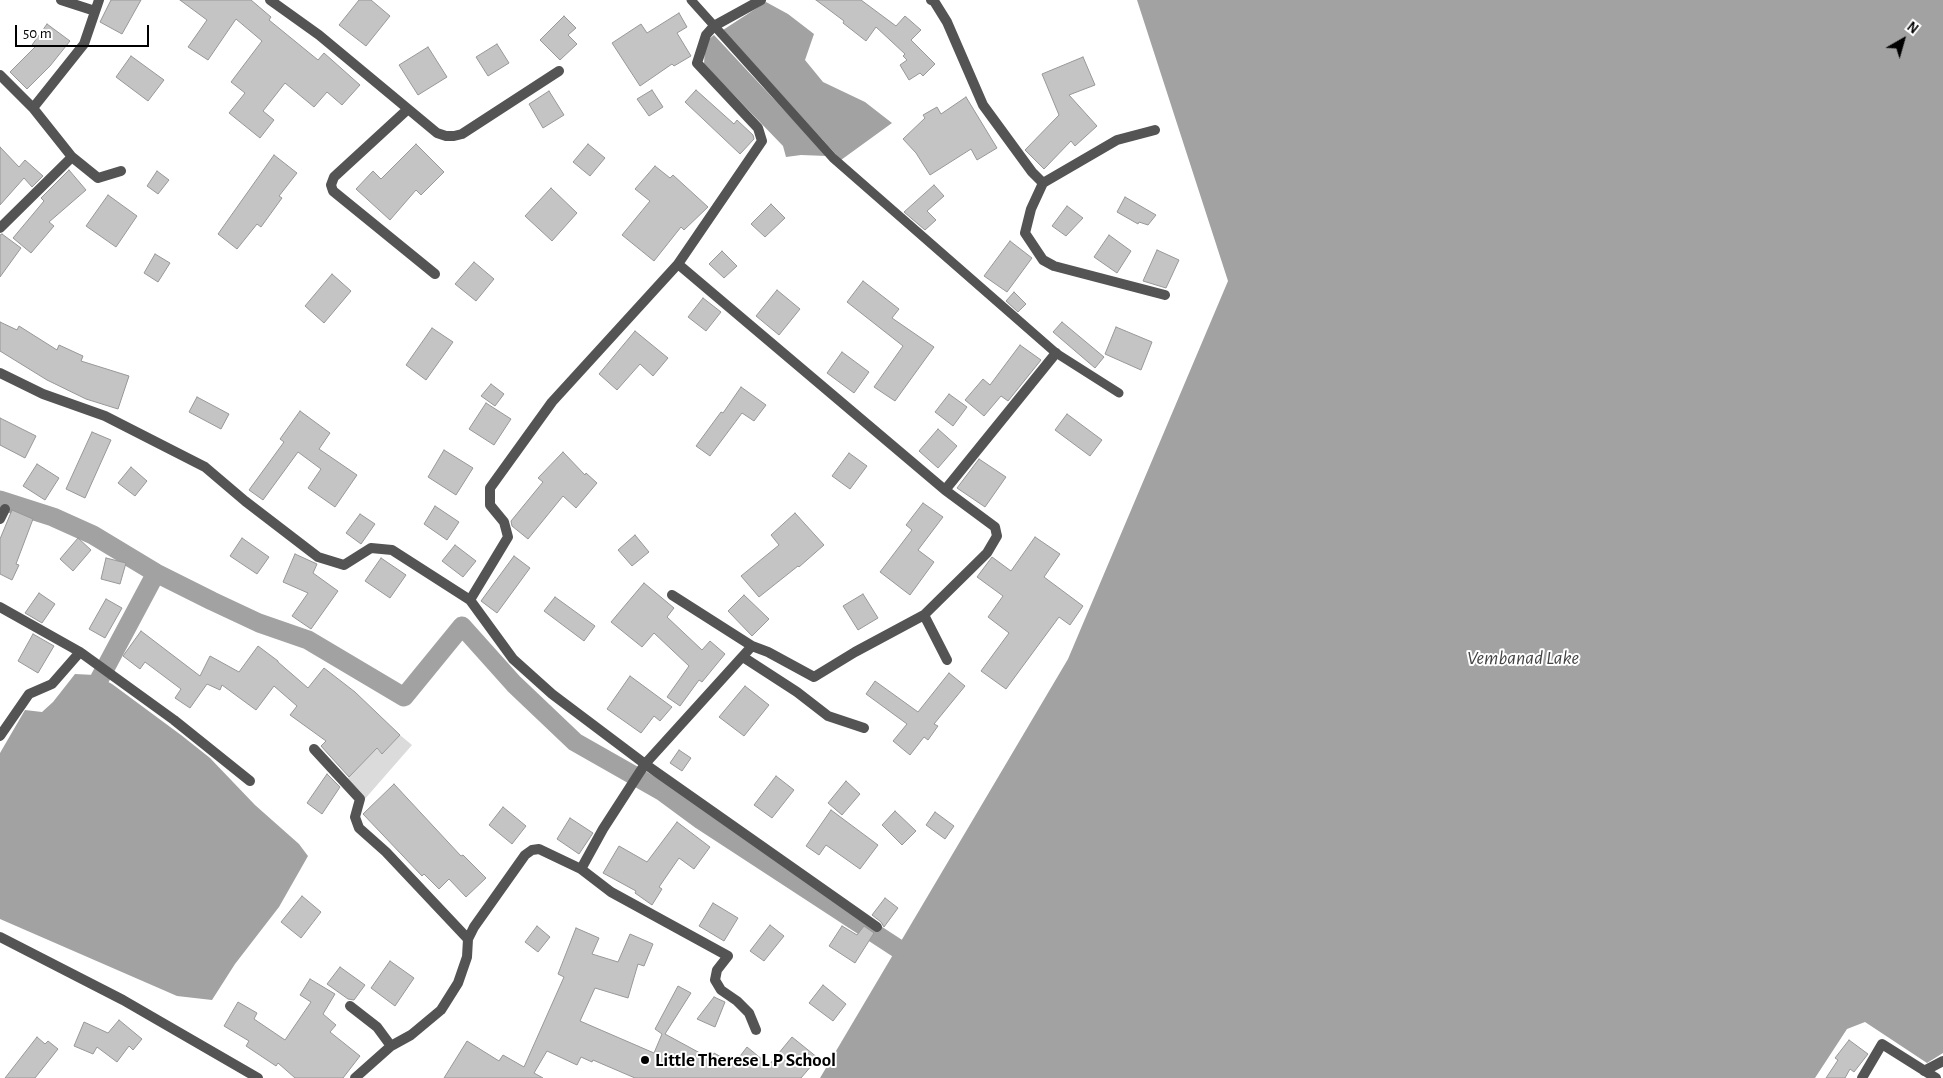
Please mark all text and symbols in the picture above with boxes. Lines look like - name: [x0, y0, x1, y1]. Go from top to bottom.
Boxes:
- scale bar: [18, 15, 151, 47]
- north arrow: [1878, 15, 1928, 65]
- text: N: [1904, 20, 1920, 37]
- text: 50 m: [23, 26, 52, 41]
- water label: Vembanad Lake: [1467, 646, 1579, 670]
- place label: Little Therese L P School: [655, 1049, 836, 1071]
- marker: Little Therese L P School: [639, 1054, 651, 1066]

